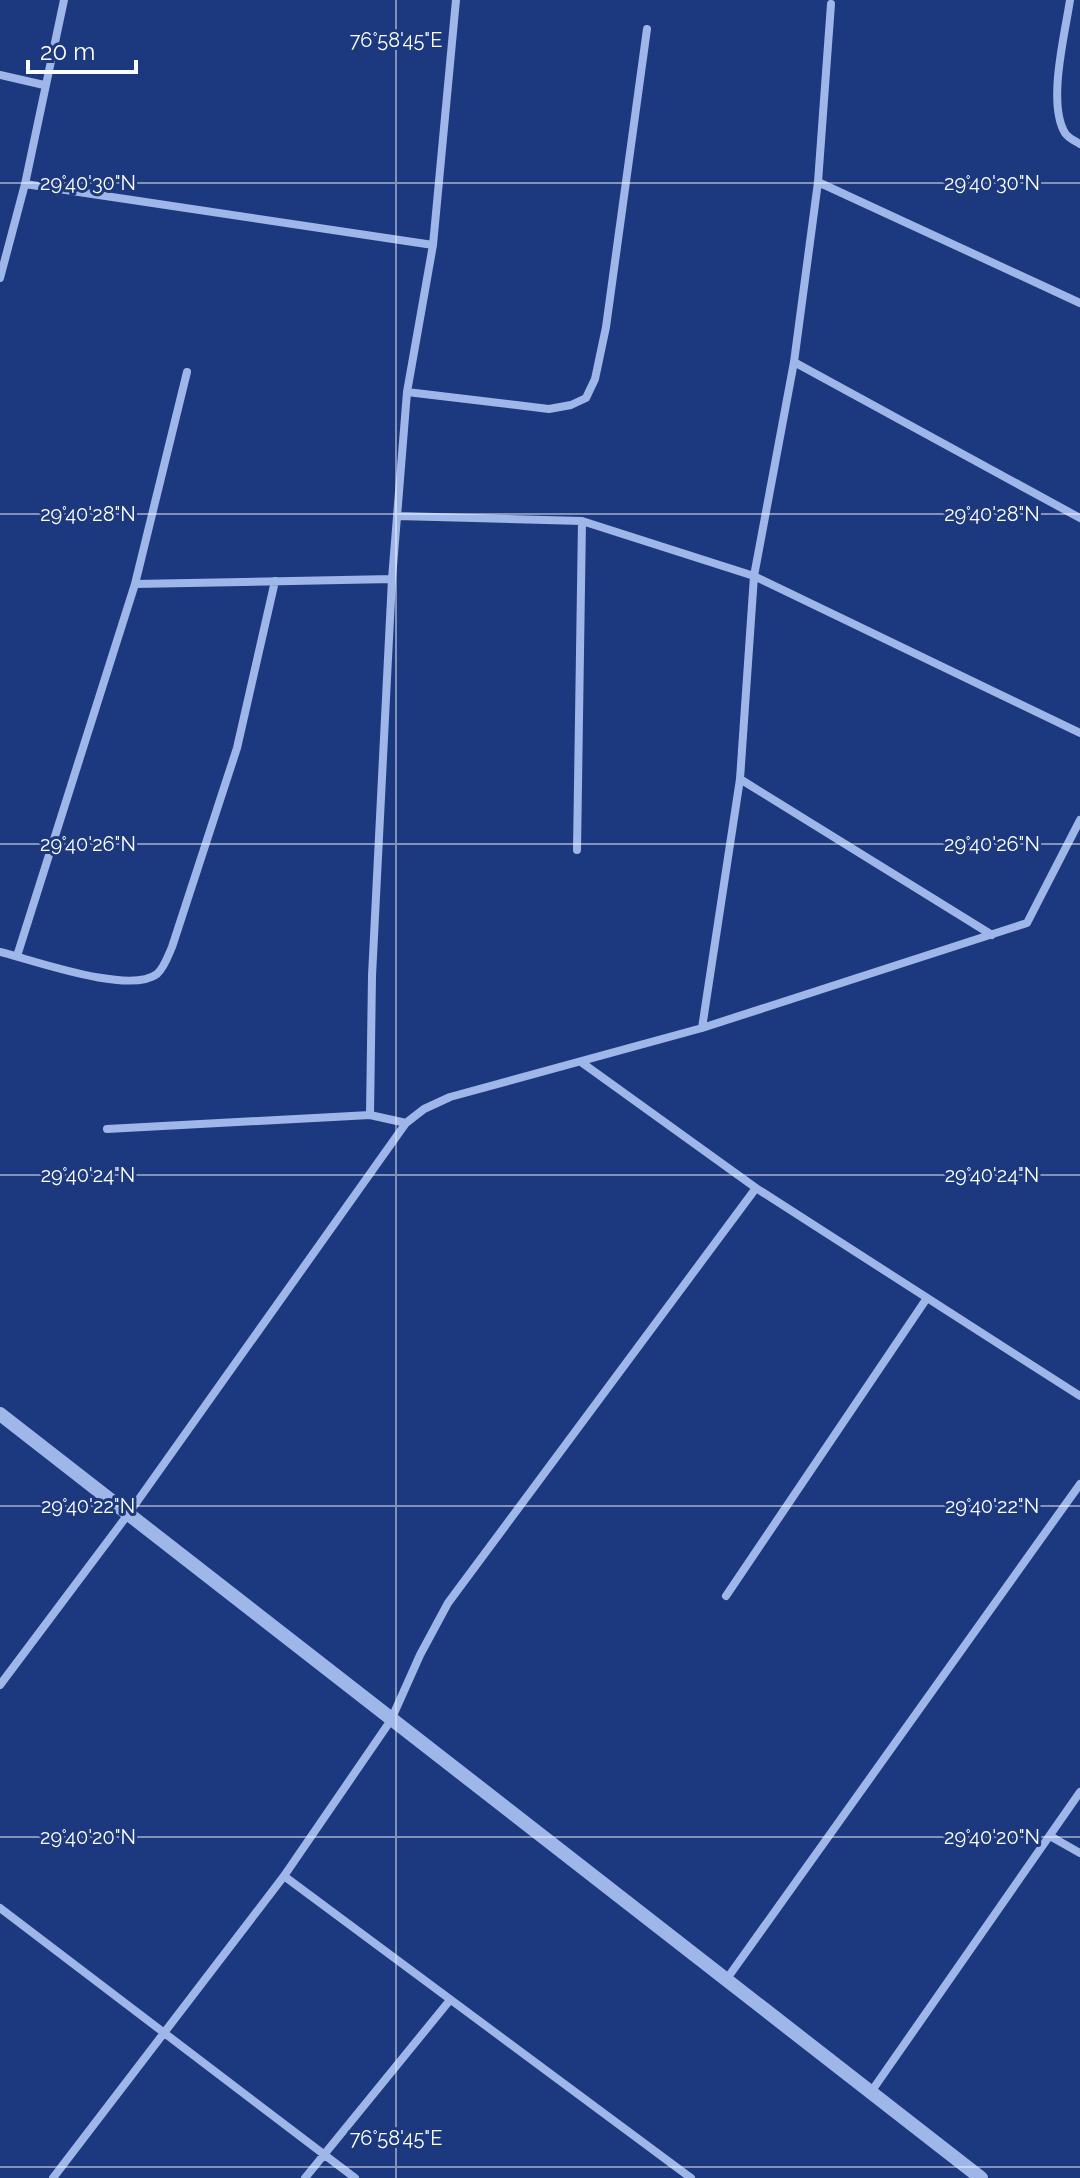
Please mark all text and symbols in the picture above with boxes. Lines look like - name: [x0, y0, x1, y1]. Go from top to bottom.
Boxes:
- scale bar: [28, 24, 136, 74]
- text: 76°58'45"E: [350, 28, 442, 52]
- text: 20 m: [40, 37, 95, 66]
- text: 29°40'30"N: [40, 171, 136, 195]
- text: 29°40'30"N: [944, 171, 1040, 195]
- text: 29°40'28"N: [40, 502, 136, 526]
- text: 29°40'28"N: [944, 502, 1040, 526]
- text: 29°40'26"N: [40, 832, 136, 856]
- text: 29°40'26"N: [944, 832, 1040, 856]
- text: 29°40'24"N: [41, 1163, 135, 1187]
- text: 29°40'24"N: [945, 1163, 1039, 1187]
- text: 29°40'22"N: [41, 1494, 135, 1518]
- text: 29°40'22"N: [945, 1494, 1039, 1518]
- text: 29°40'20"N: [40, 1825, 136, 1849]
- text: 29°40'20"N: [944, 1825, 1040, 1849]
- text: 76°58'45"E: [350, 2126, 442, 2150]

